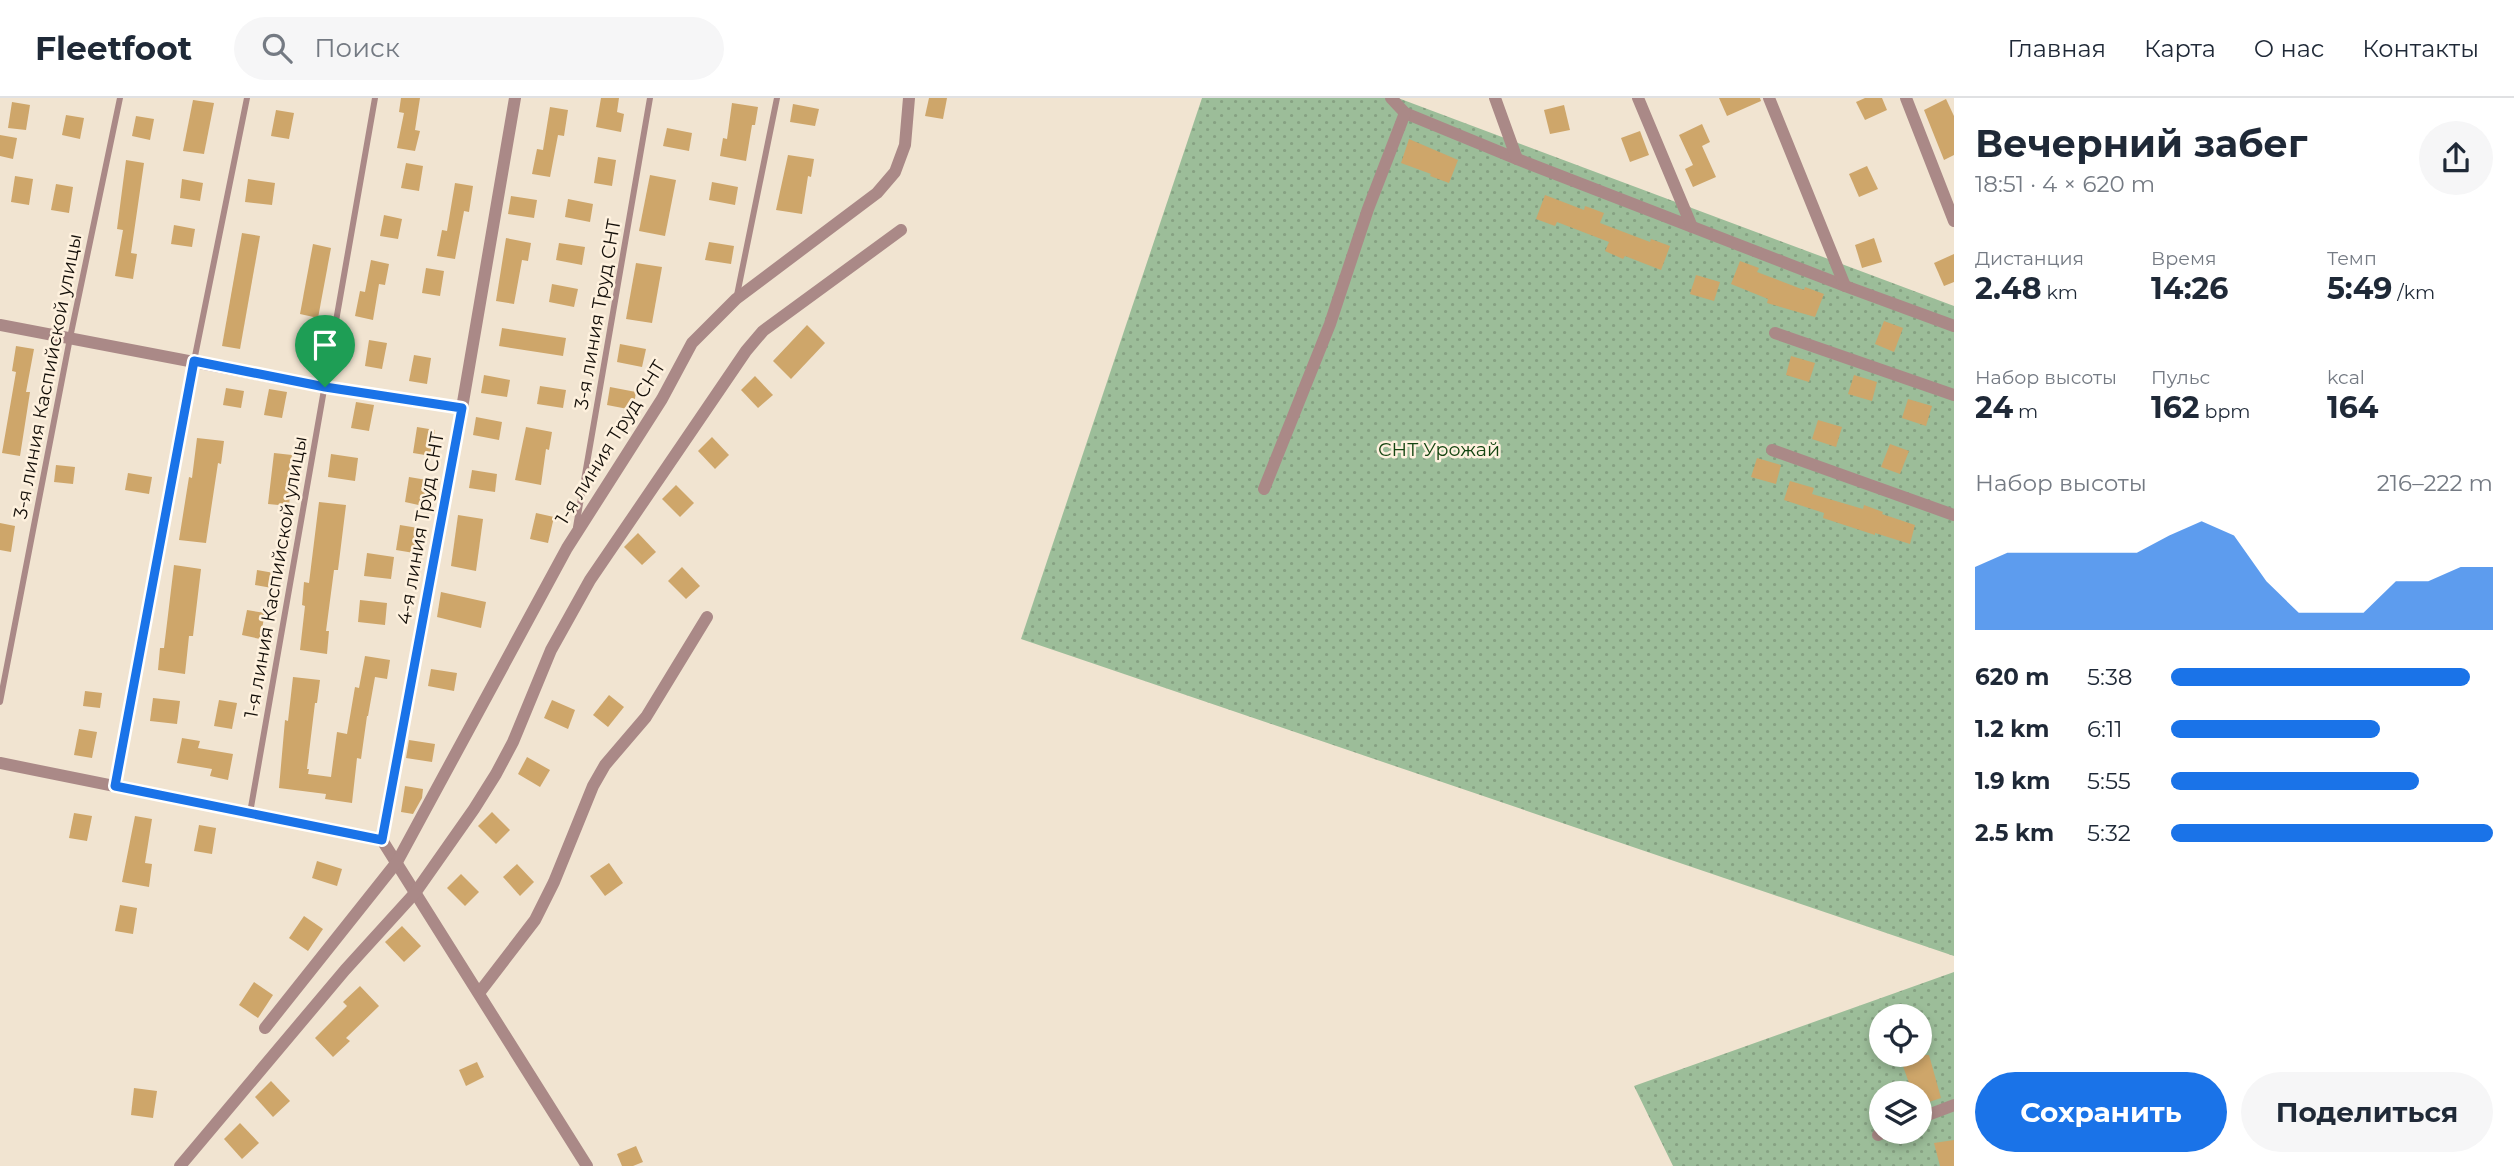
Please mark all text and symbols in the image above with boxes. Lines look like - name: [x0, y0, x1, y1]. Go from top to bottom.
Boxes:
- search box: [234, 17, 724, 80]
- text: Fleetfoot: [35, 28, 192, 68]
- icon: search: [258, 29, 296, 67]
- text: Поиск: [314, 32, 400, 64]
- text: Главная: [2008, 34, 2106, 63]
- text: Карта: [2144, 34, 2216, 63]
- text: О нас: [2254, 34, 2324, 63]
- text: Контакты: [2362, 34, 2479, 63]
- text: Вечерний забег: [1975, 120, 2308, 167]
- button: share: [2419, 121, 2493, 195]
- text: 18:51 · 4 × 620 m: [1975, 170, 2155, 198]
- street label: 3-я линия Труд СНТ: [569, 217, 626, 411]
- street label: 3-я линия Каспийской улицы: [9, 232, 86, 521]
- text: Дистанция: [1975, 247, 2084, 270]
- text: Время: [2151, 247, 2217, 270]
- text: Темп: [2327, 247, 2377, 270]
- text: 2.48: [1975, 270, 2042, 307]
- text: 14:26: [2151, 270, 2228, 307]
- text: 5:49: [2327, 270, 2392, 307]
- text: km: [2042, 281, 2078, 304]
- text: /km: [2392, 281, 2435, 304]
- pin: [295, 315, 355, 387]
- icon: arrive: [306, 326, 344, 364]
- street label: 1-я линия Труд СНТ: [551, 356, 670, 529]
- text: Набор высоты: [1975, 366, 2117, 389]
- text: Пульс: [2151, 366, 2210, 389]
- text: kcal: [2327, 366, 2365, 389]
- text: 24: [1975, 389, 2013, 426]
- text: 162: [2151, 389, 2200, 426]
- text: 164: [2327, 389, 2379, 426]
- text: m: [2013, 400, 2038, 423]
- text: bpm: [2200, 400, 2250, 423]
- street label: 4-я линия Труд СНТ: [392, 430, 449, 626]
- street label: 1-я линия Каспийской улицы: [239, 434, 312, 720]
- park label: СНТ Урожай: [1378, 438, 1500, 461]
- text: Набор высоты: [1975, 469, 2147, 497]
- text: 216–222 m: [2377, 469, 2493, 497]
- text: 620 m: [1975, 663, 2049, 691]
- text: 5:38: [2087, 663, 2133, 691]
- text: 1.2 km: [1975, 715, 2049, 743]
- text: 6:11: [2087, 715, 2123, 743]
- text: 1.9 km: [1975, 767, 2050, 795]
- text: 5:55: [2087, 767, 2131, 795]
- text: 2.5 km: [1975, 819, 2054, 847]
- text: 5:32: [2087, 819, 2131, 847]
- map controls: [1869, 1004, 1932, 1144]
- button: locate: [1869, 1004, 1932, 1067]
- button: Сохранить: [1975, 1072, 2227, 1152]
- button: Поделиться: [2241, 1072, 2493, 1152]
- button: layers: [1869, 1081, 1932, 1144]

